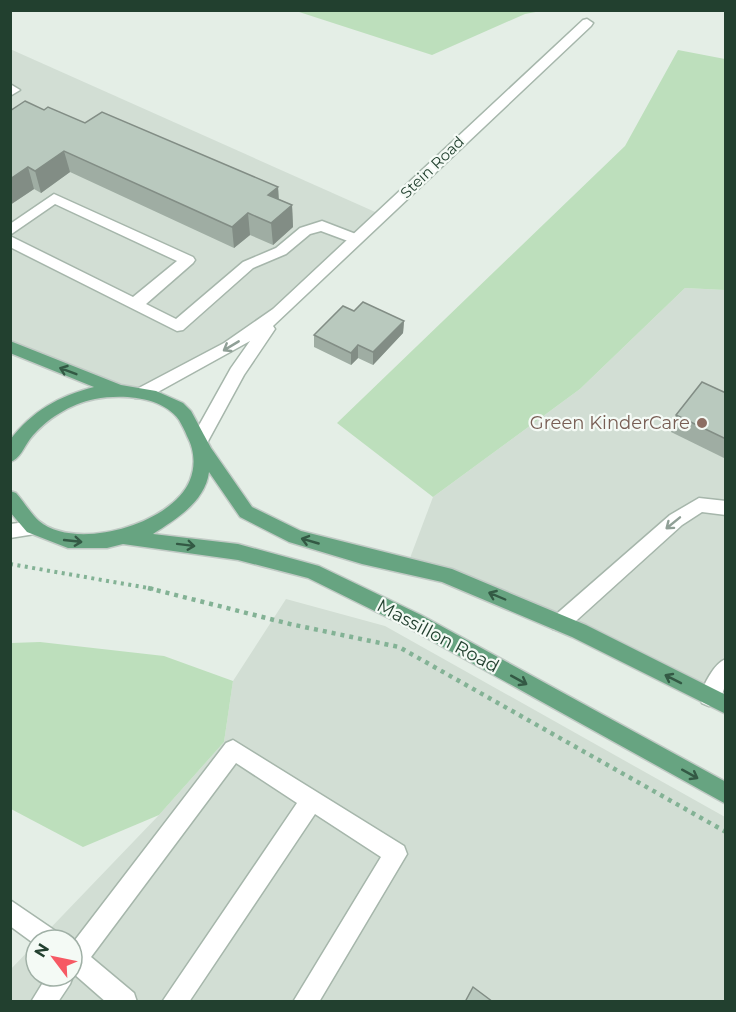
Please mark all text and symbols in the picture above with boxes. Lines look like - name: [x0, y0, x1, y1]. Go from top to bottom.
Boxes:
- street label: Stein Road: [396, 132, 468, 202]
- one-way arrow: [223, 340, 240, 352]
- one-way arrow: [59, 365, 78, 376]
- place label: Green KinderCare: [530, 412, 690, 434]
- marker: Green KinderCare: [695, 416, 709, 430]
- one-way arrow: [665, 516, 681, 529]
- one-way arrow: [301, 535, 320, 546]
- one-way arrow: [62, 536, 82, 547]
- one-way arrow: [176, 540, 195, 551]
- one-way arrow: [488, 590, 506, 601]
- street label: Massillon Road: [373, 595, 503, 677]
- one-way arrow: [665, 672, 683, 684]
- one-way arrow: [510, 674, 527, 686]
- one-way arrow: [681, 769, 698, 781]
- north arrow: [24, 928, 84, 988]
- text: N: [30, 940, 53, 961]

